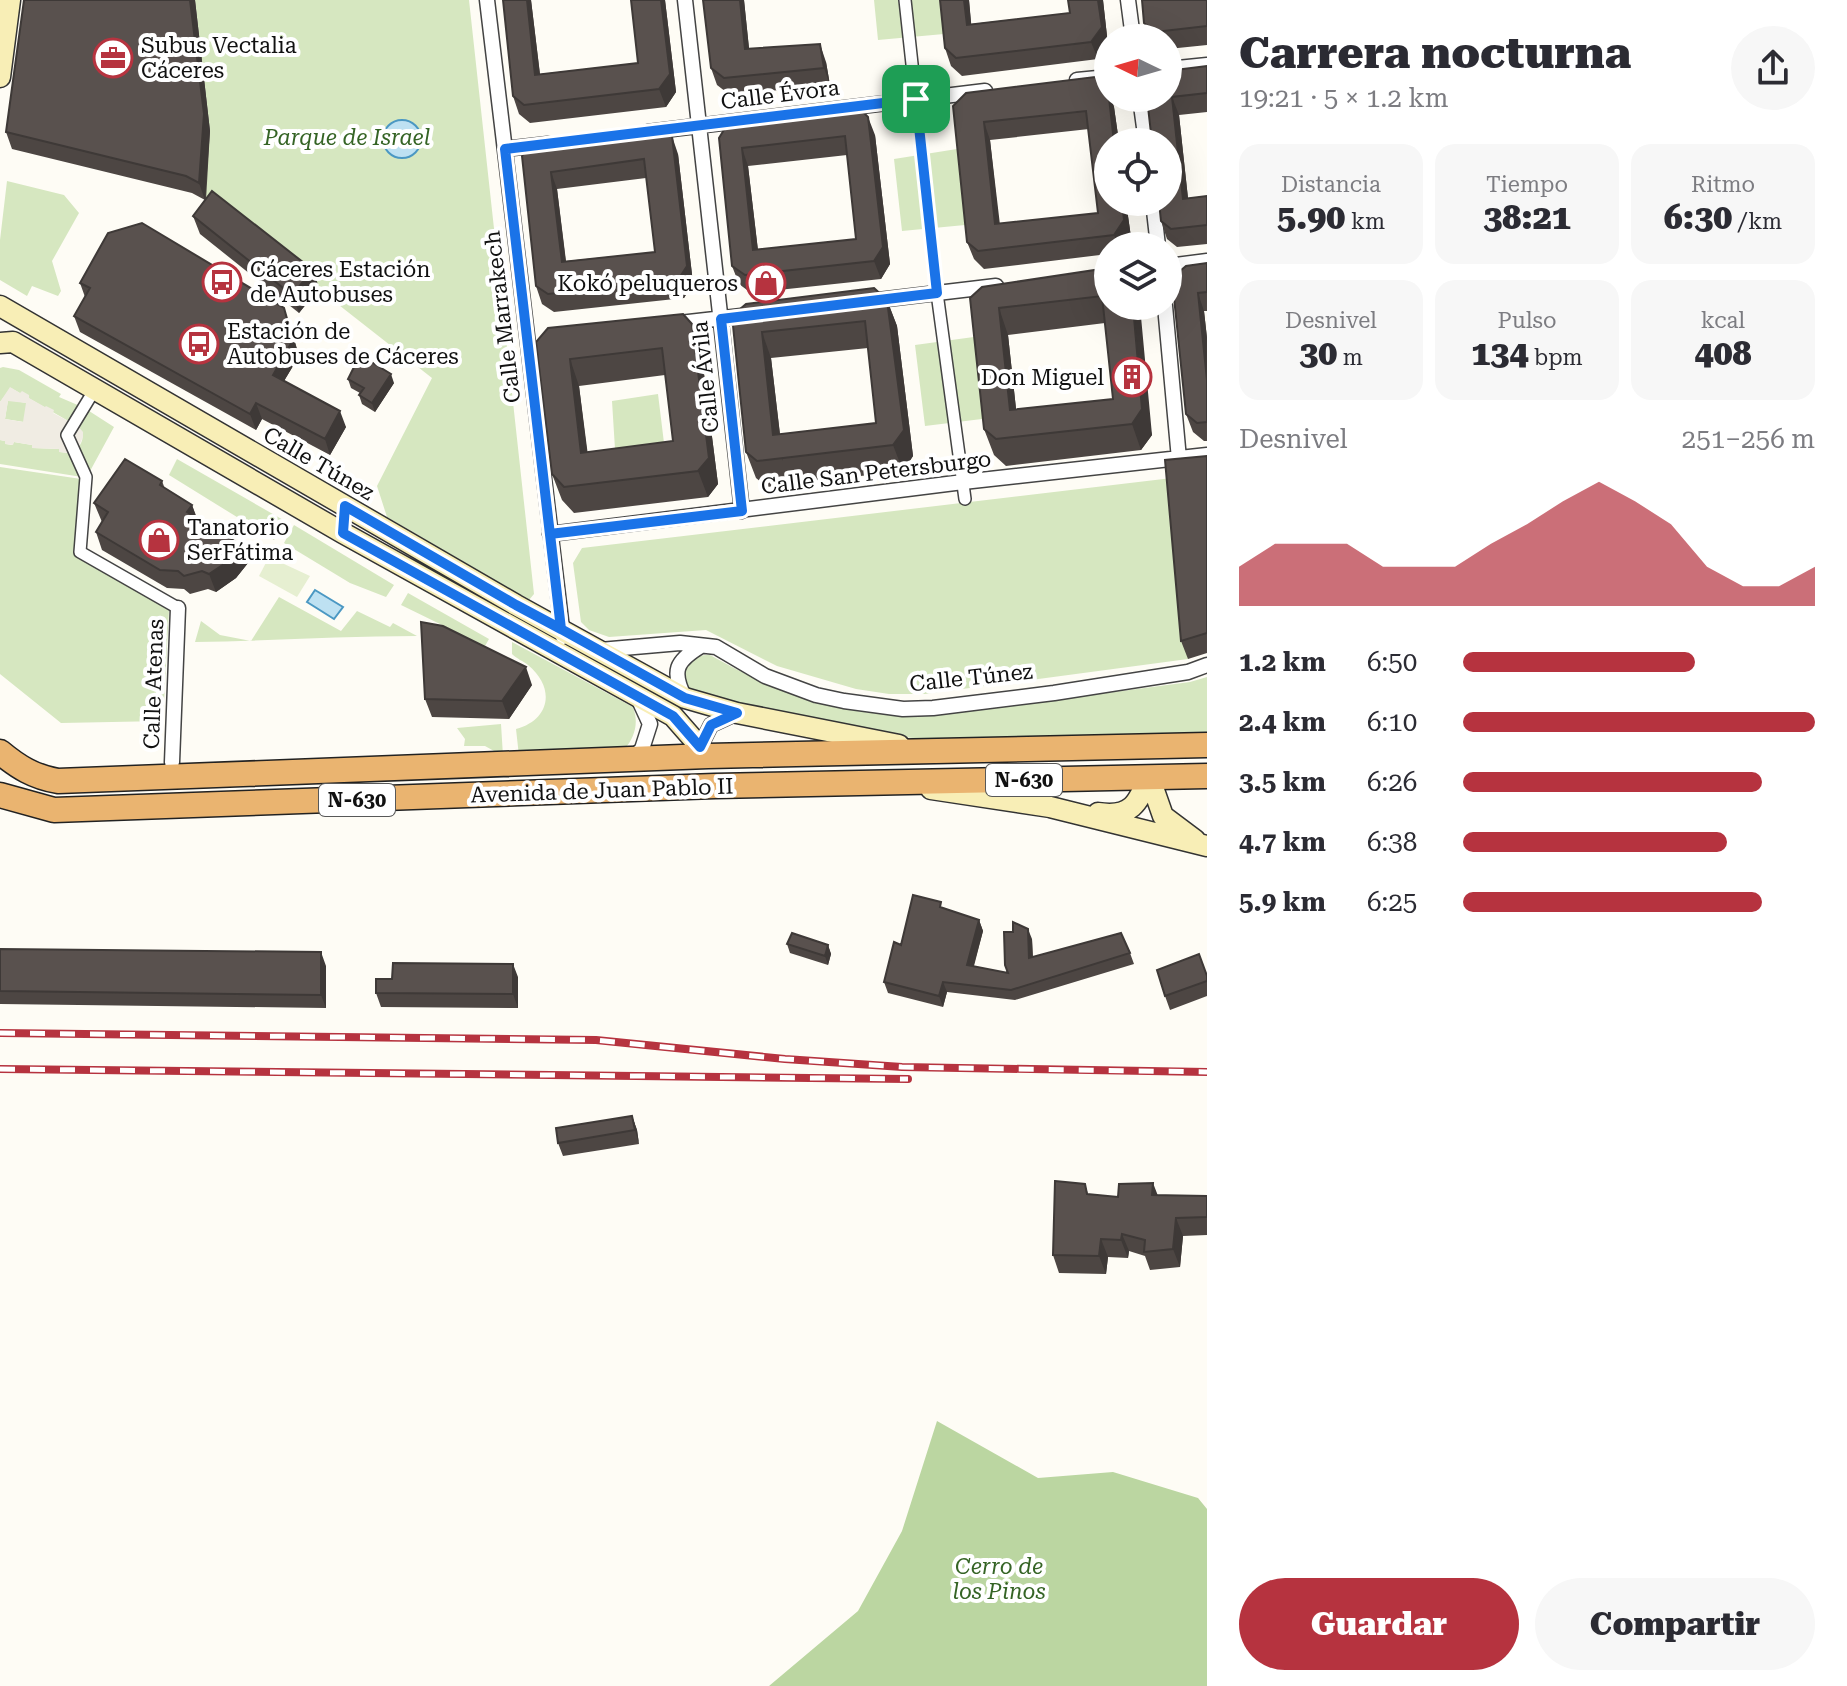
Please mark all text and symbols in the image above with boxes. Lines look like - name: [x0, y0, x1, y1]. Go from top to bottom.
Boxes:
- north arrow: [1094, 24, 1182, 112]
- map controls: [1094, 24, 1182, 320]
- button: share: [1731, 26, 1815, 110]
- text: Carrera nocturna: [1239, 27, 1631, 79]
- place label: Subus Vectalia Cáceres: [141, 33, 297, 83]
- office icon: Subus Vectalia Cáceres: [92, 37, 134, 79]
- pin: [882, 65, 950, 133]
- street label: Calle Évora: [719, 74, 841, 114]
- icon: arrive: [894, 77, 938, 121]
- text: 19:21 · 5 × 1.2 km: [1239, 83, 1449, 113]
- park label: Parque de Israel: [263, 125, 430, 150]
- button: locate: [1094, 128, 1182, 216]
- text: Distancia: [1281, 172, 1381, 197]
- text: Tiempo: [1486, 172, 1568, 197]
- text: Ritmo: [1691, 172, 1755, 197]
- text: 5.90: [1277, 197, 1345, 237]
- text: 38:21: [1483, 197, 1571, 237]
- text: 6:30: [1664, 197, 1732, 237]
- text: km: [1345, 209, 1385, 234]
- text: /km: [1732, 209, 1782, 234]
- street label: Calle Marrakech: [480, 229, 525, 405]
- button: layers: [1094, 232, 1182, 320]
- place label: Cáceres Estación de Autobuses: [250, 257, 430, 307]
- bus stop icon: Cáceres Estación de Autobuses: [201, 261, 243, 303]
- shop icon: Kokó peluqueros: [745, 262, 787, 304]
- place label: Kokó peluqueros: [557, 271, 738, 296]
- text: Desnivel: [1285, 308, 1377, 333]
- text: Pulso: [1498, 308, 1556, 333]
- text: kcal: [1701, 308, 1745, 333]
- place label: Estación de Autobuses de Cáceres: [227, 319, 459, 369]
- street label: Calle Ávila: [686, 320, 724, 434]
- bus stop icon: Estación de Autobuses de Cáceres: [178, 323, 220, 365]
- text: 30: [1299, 333, 1337, 373]
- text: 134: [1471, 333, 1528, 373]
- text: 408: [1694, 333, 1752, 373]
- text: m: [1337, 345, 1363, 370]
- text: bpm: [1528, 345, 1583, 370]
- building icon: Don Miguel: [1111, 356, 1153, 398]
- place label: Don Miguel: [981, 365, 1104, 390]
- street label: Calle Túnez: [259, 422, 379, 505]
- text: Desnivel: [1239, 424, 1348, 454]
- text: 251–256 m: [1682, 424, 1815, 454]
- street label: Calle San Petersburgo: [759, 446, 993, 499]
- place label: Tanatorio SerFátima: [187, 515, 293, 565]
- shop icon: Tanatorio SerFátima: [138, 519, 180, 561]
- street label: Calle Atenas: [139, 618, 168, 750]
- text: 1.2 km: [1239, 647, 1326, 677]
- text: 6:50: [1367, 647, 1417, 677]
- street label: Calle Túnez: [908, 659, 1034, 696]
- text: 2.4 km: [1239, 707, 1326, 737]
- text: 6:10: [1367, 707, 1417, 737]
- road number: N-630: [986, 764, 1062, 796]
- text: 3.5 km: [1239, 767, 1326, 797]
- text: 6:26: [1367, 767, 1417, 797]
- street label: Avenida de Juan Pablo II: [470, 773, 734, 808]
- road number: N-630: [319, 784, 395, 816]
- text: 4.7 km: [1239, 827, 1326, 857]
- text: 6:38: [1367, 827, 1417, 857]
- text: 5.9 km: [1239, 887, 1326, 917]
- text: 6:25: [1367, 887, 1417, 917]
- park label: Cerro de los Pinos: [952, 1554, 1046, 1604]
- button: Guardar: [1239, 1578, 1519, 1670]
- button: Compartir: [1535, 1578, 1815, 1670]

